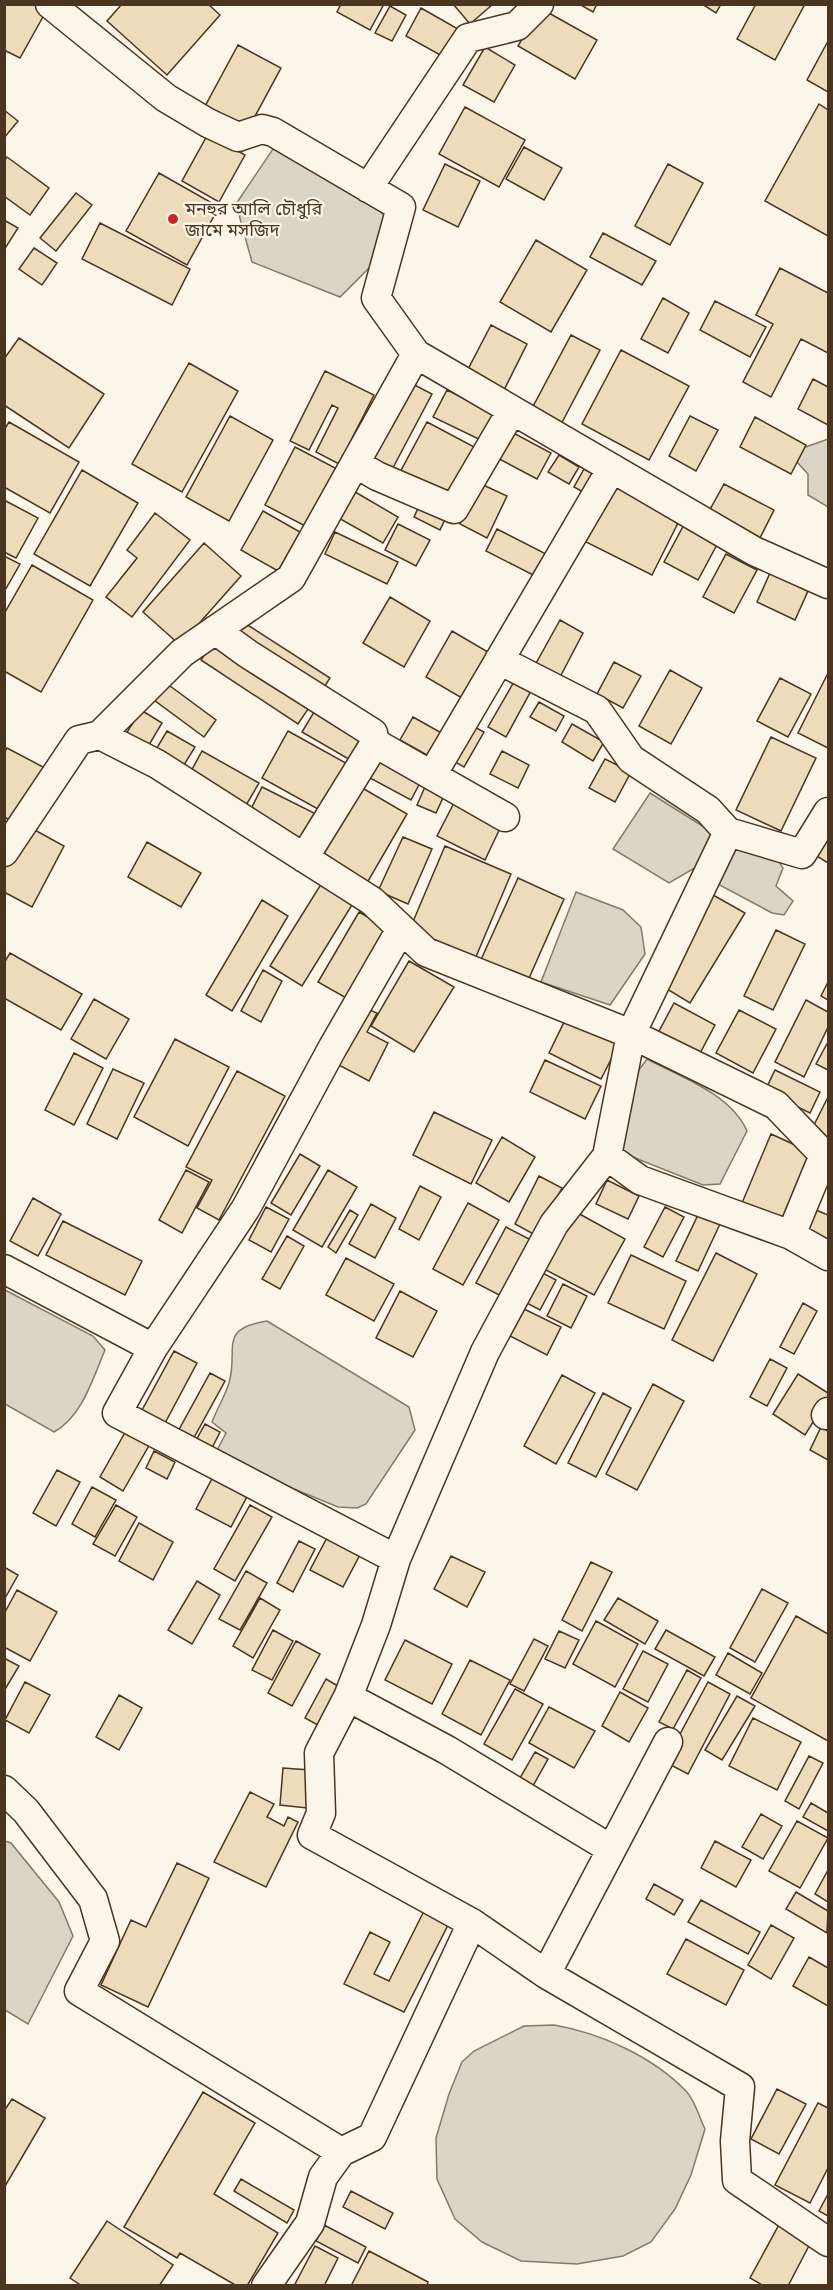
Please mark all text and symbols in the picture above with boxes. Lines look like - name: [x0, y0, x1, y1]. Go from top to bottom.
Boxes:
- place label: মনহুর আলি চৌধুরি জামে মসজিদ: [184, 198, 322, 241]
- marker: মনহুর আলি চৌধুরি জামে মসজিদ: [166, 212, 180, 226]

